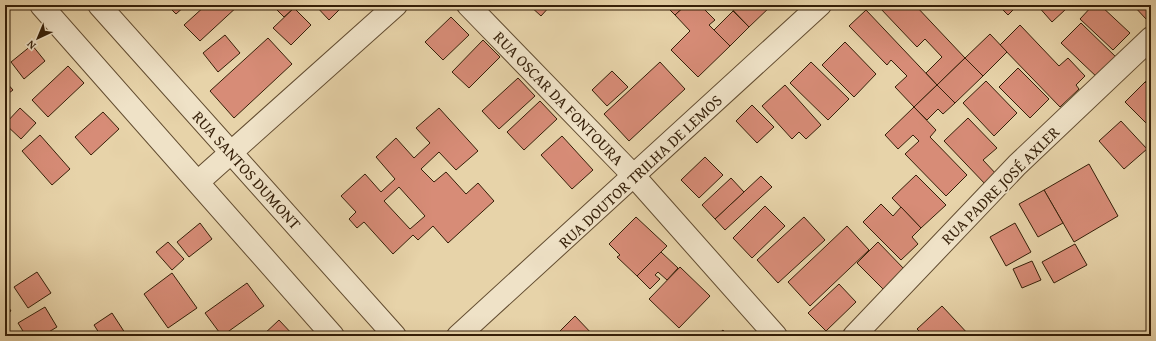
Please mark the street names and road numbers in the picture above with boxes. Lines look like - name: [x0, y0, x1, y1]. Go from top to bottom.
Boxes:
- street label: RUA OSCAR DA FONTOURA: [488, 25, 630, 171]
- street label: RUA DOUTOR TRILHA DE LEMOS: [553, 88, 727, 254]
- street label: RUA SANTOS DUMONT: [187, 105, 307, 235]
- street label: RUA PADRE JOSÉ AXLER: [935, 120, 1065, 250]

